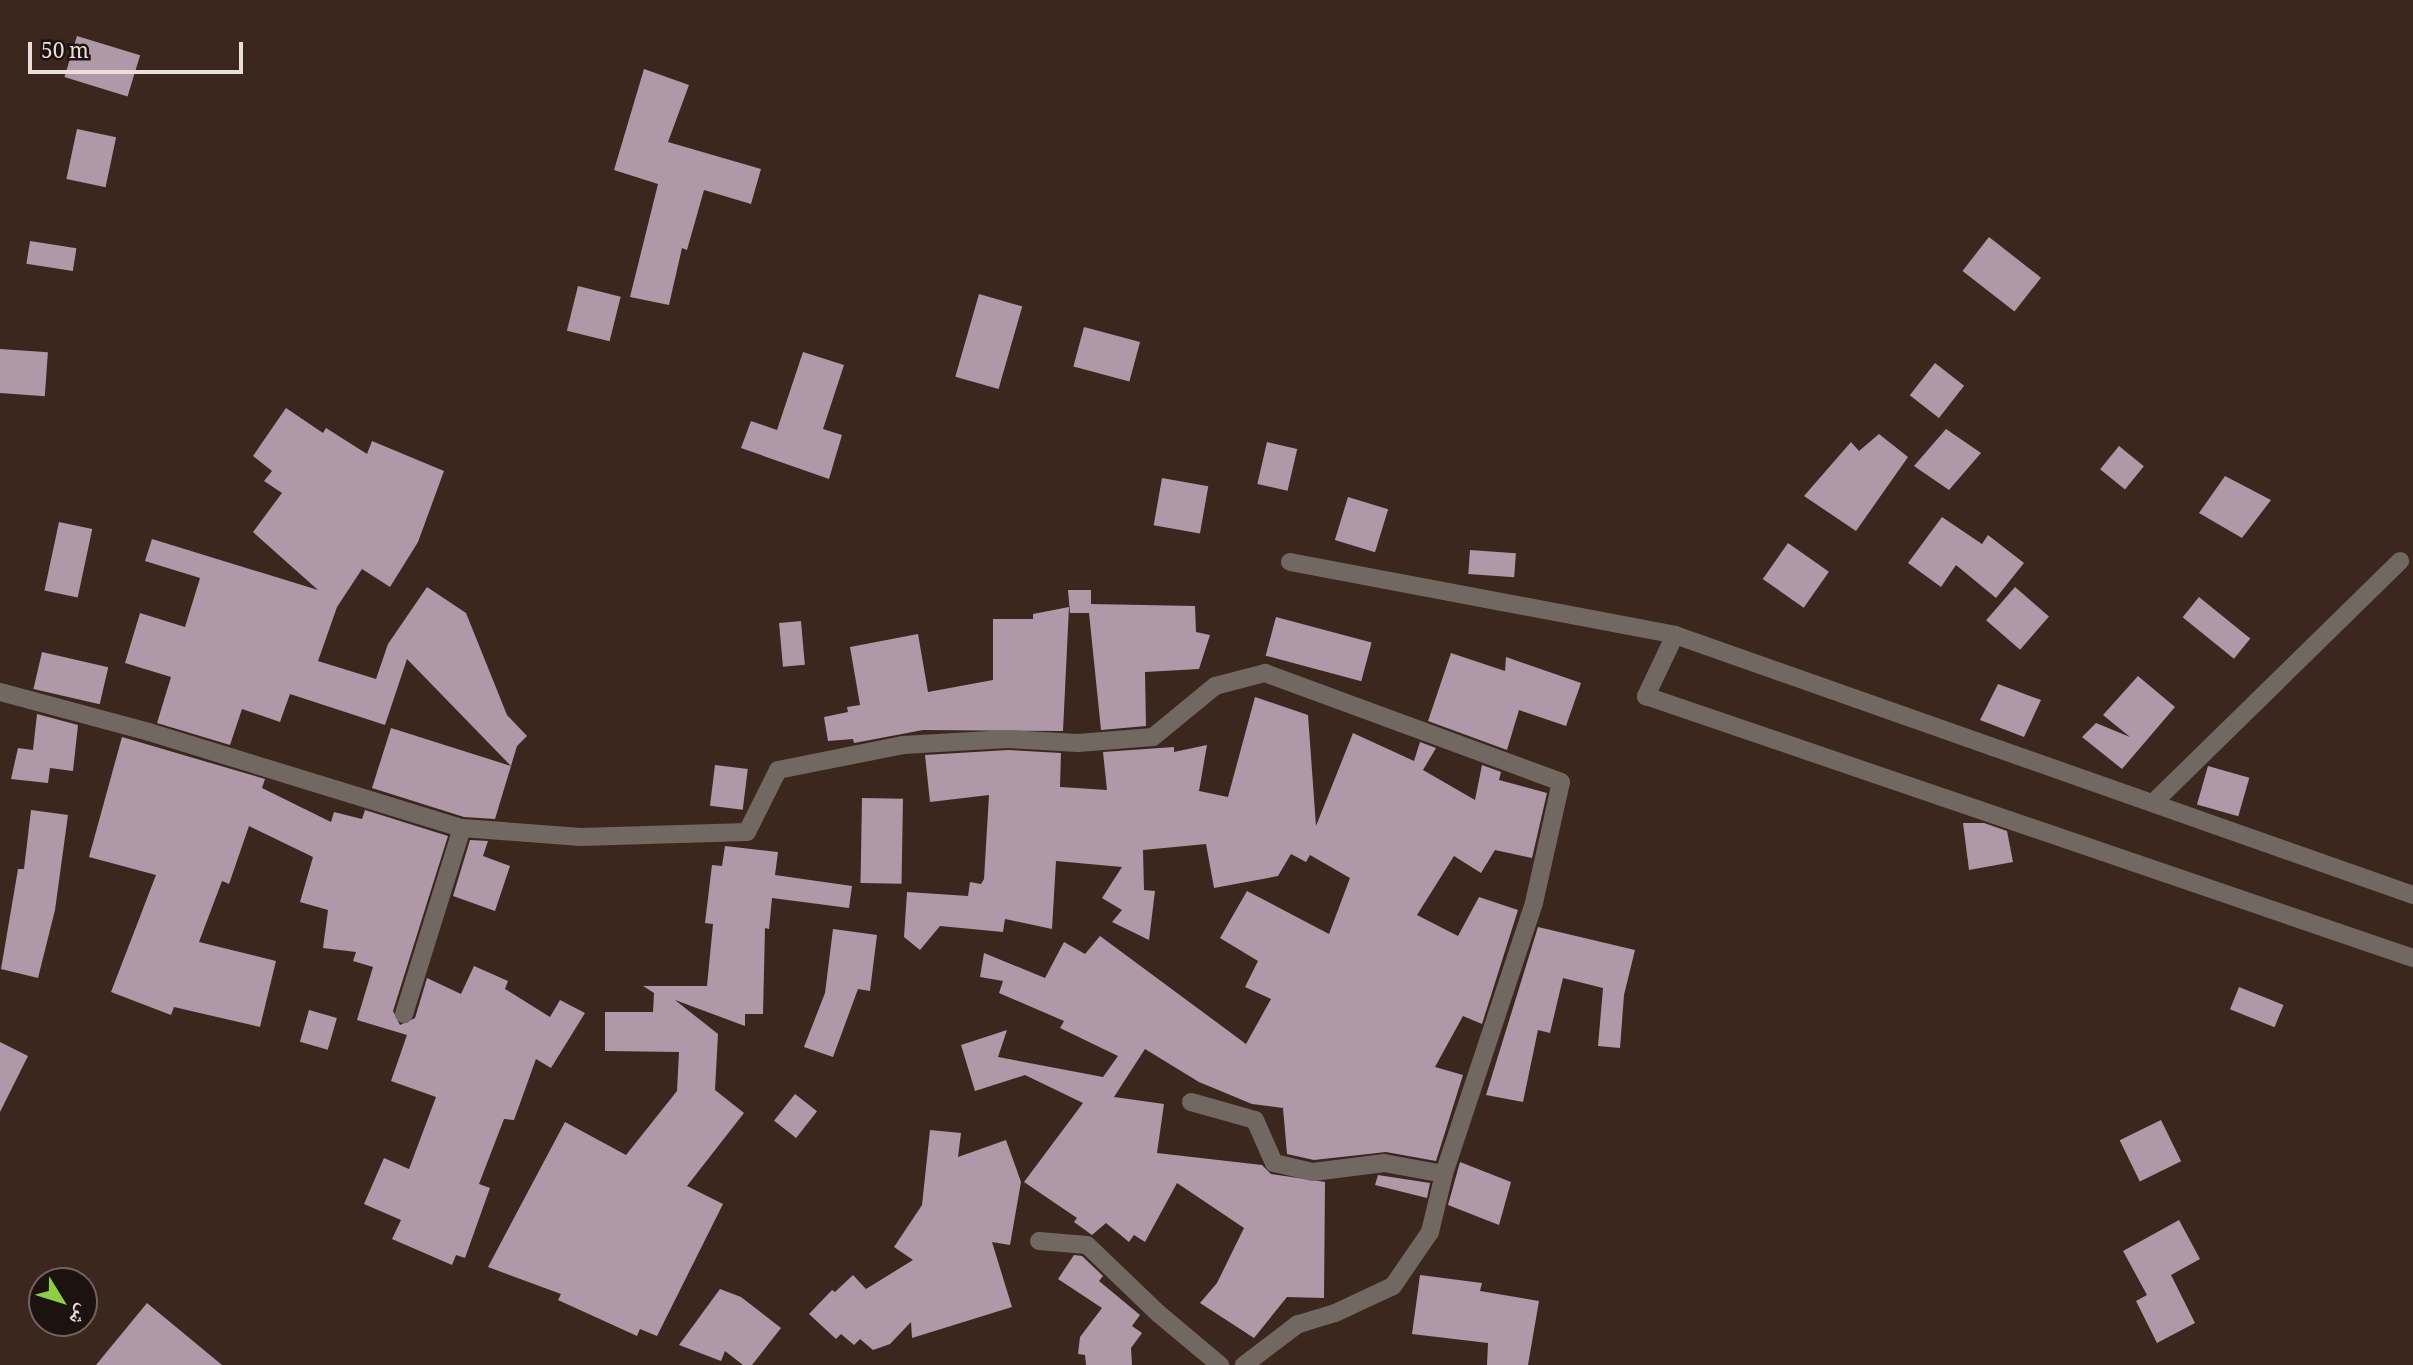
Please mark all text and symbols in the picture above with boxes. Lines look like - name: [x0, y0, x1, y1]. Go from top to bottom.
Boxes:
- scale bar: [32, 28, 247, 72]
- text: 50 m: [41, 36, 89, 71]
- north arrow: [28, 1267, 98, 1337]
- text: ش: [59, 1296, 97, 1331]

